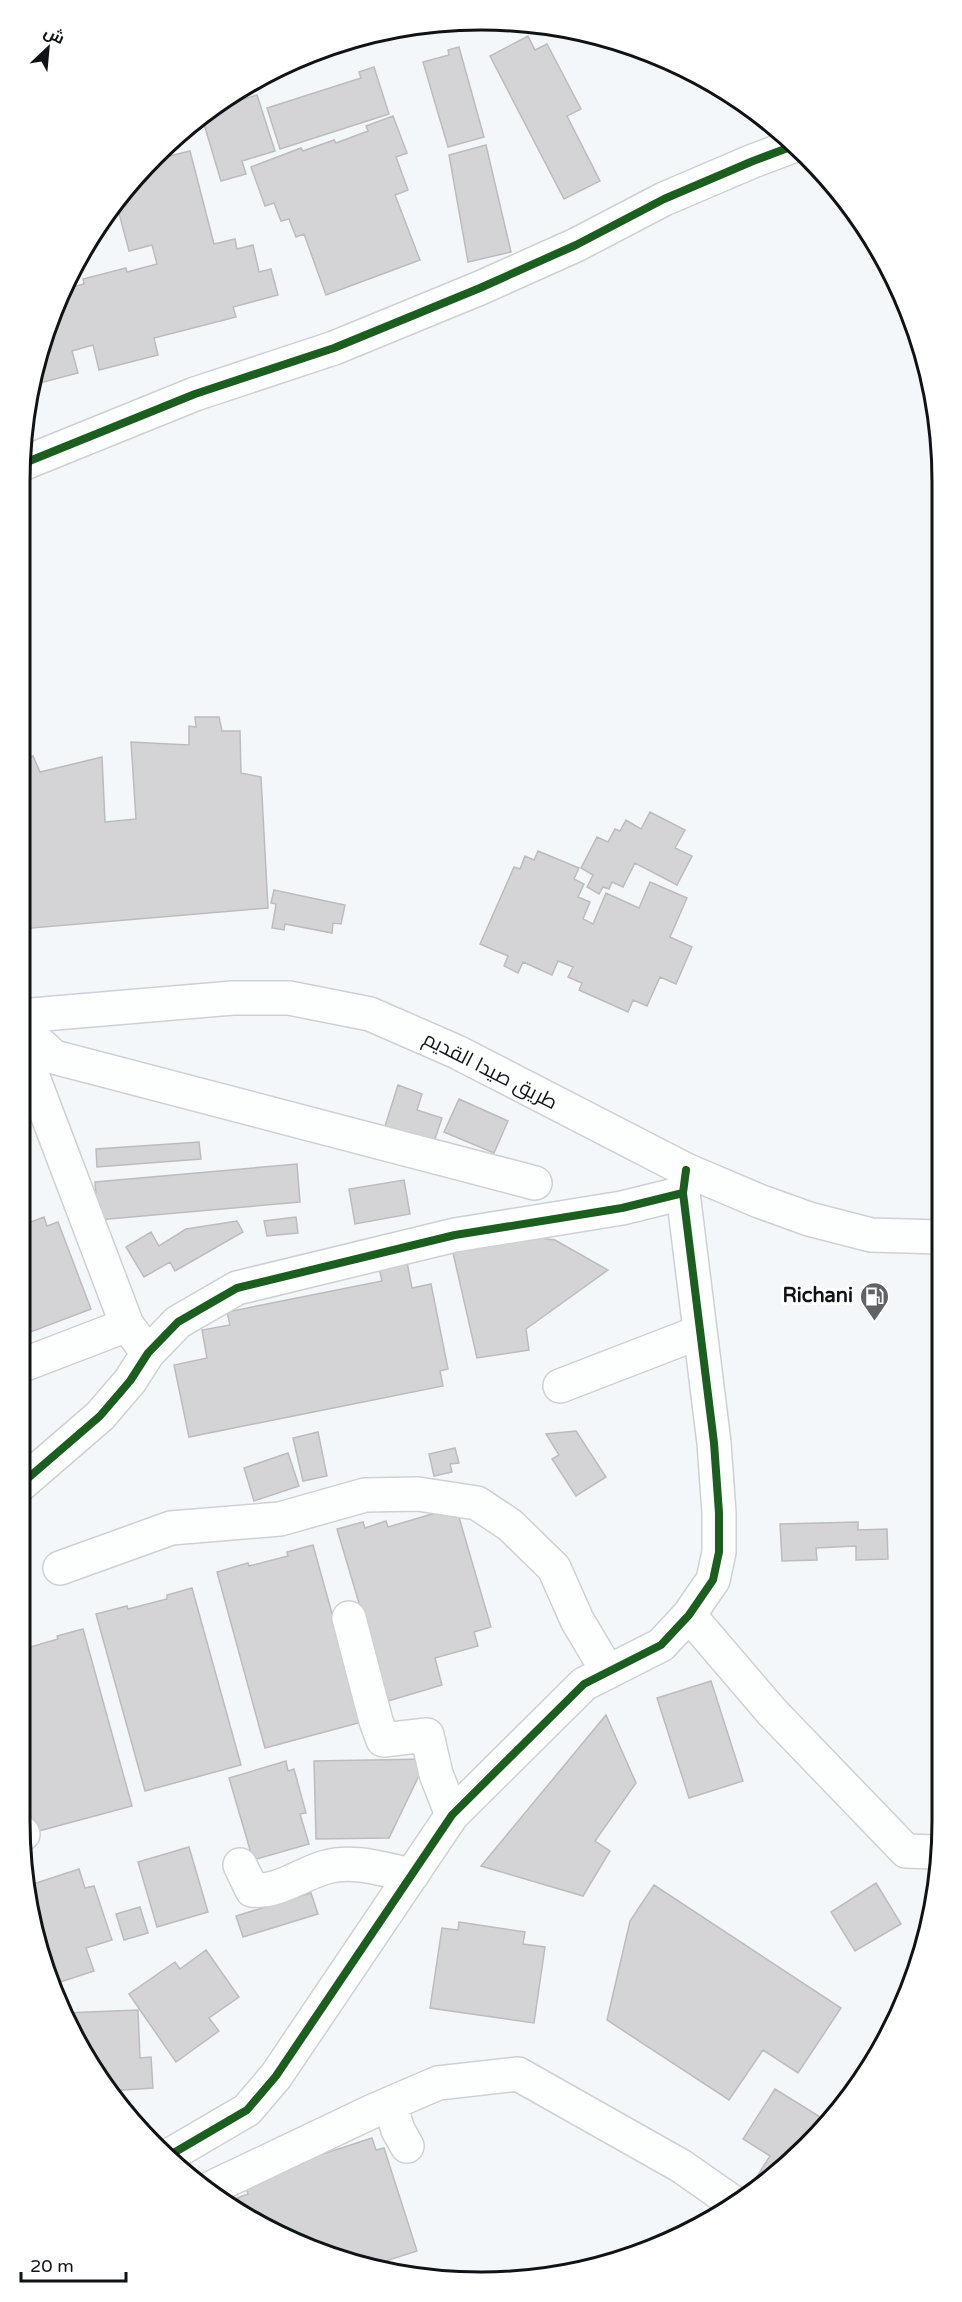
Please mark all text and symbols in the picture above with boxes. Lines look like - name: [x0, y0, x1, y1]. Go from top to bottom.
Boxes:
- north arrow: [18, 18, 78, 78]
- text: ش: [41, 22, 68, 49]
- street label: طريق صيدا القديم: [418, 1027, 561, 1116]
- fuel station icon: Richani: [858, 1280, 890, 1322]
- place label: Richani: [783, 1284, 853, 1308]
- scale bar: [21, 2245, 126, 2283]
- text: 20 m: [30, 2255, 74, 2277]

